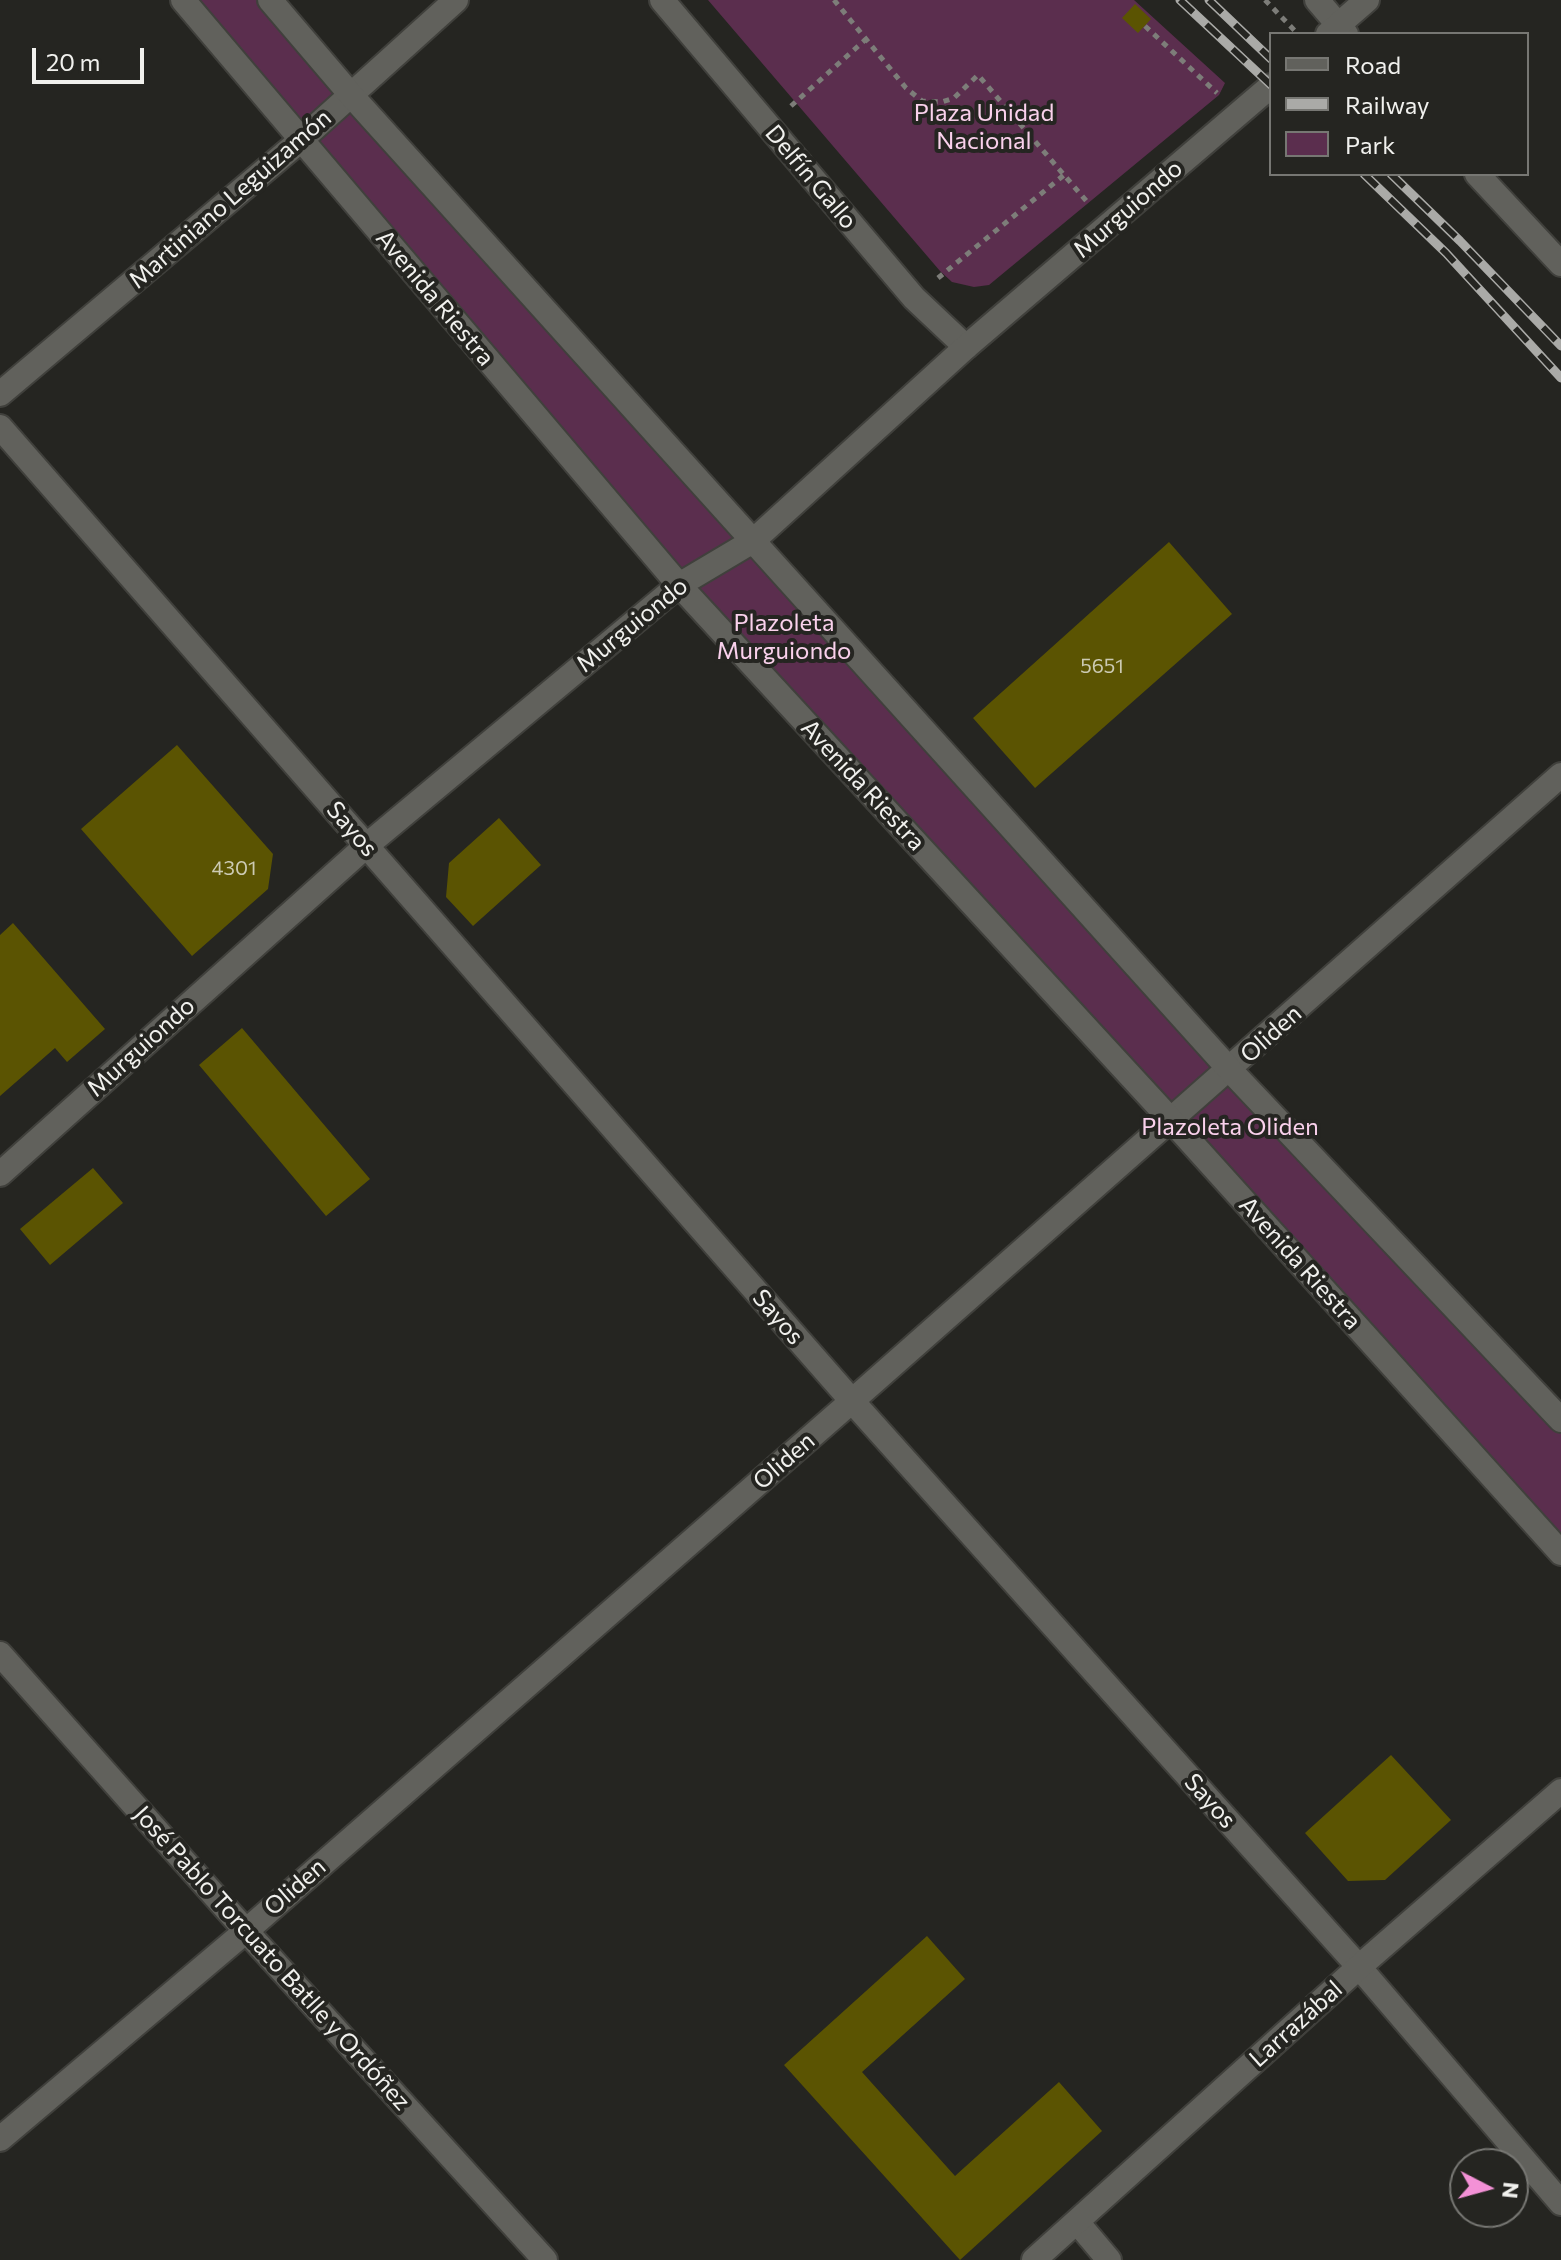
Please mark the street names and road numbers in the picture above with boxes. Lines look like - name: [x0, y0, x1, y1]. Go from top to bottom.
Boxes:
- street label: Martiniano Leguizamón: [123, 103, 337, 295]
- street label: Delfín Gallo: [759, 119, 863, 235]
- street label: Murguiondo: [1068, 154, 1188, 264]
- street label: Avenida Riestra: [370, 224, 500, 372]
- street label: Murguiondo: [571, 571, 693, 679]
- street label: Avenida Riestra: [795, 714, 931, 856]
- street label: Sayos: [320, 796, 384, 862]
- street label: Murguiondo: [81, 991, 201, 1103]
- street label: Oliden: [1235, 999, 1307, 1069]
- street label: Avenida Riestra: [1233, 1191, 1367, 1335]
- street label: Sayos: [746, 1284, 810, 1350]
- street label: Oliden: [747, 1426, 821, 1496]
- street label: Sayos: [1178, 1768, 1242, 1834]
- street label: José Pablo Torcuato Batlle y Ordóñez: [128, 1800, 416, 2116]
- street label: Oliden: [258, 1852, 332, 1922]
- street label: Larrazábal: [1244, 1975, 1348, 2073]

